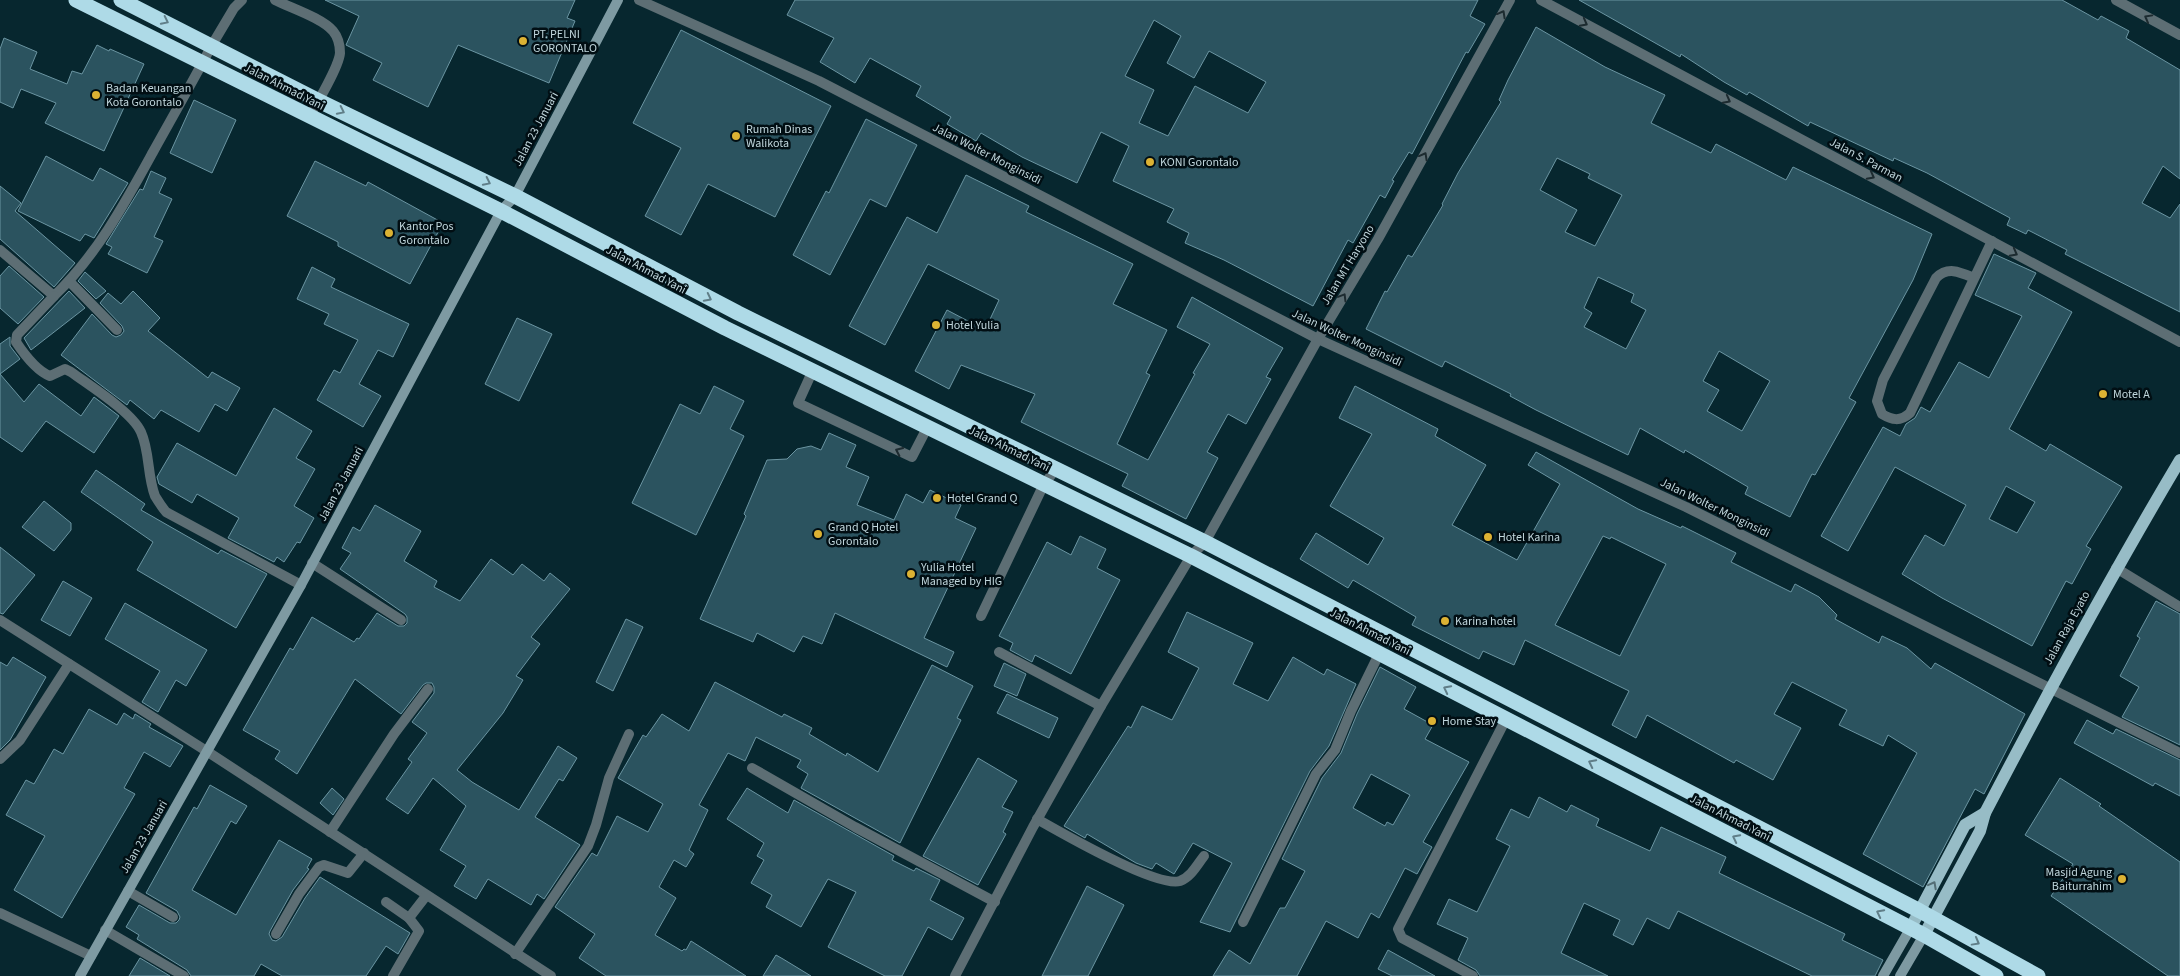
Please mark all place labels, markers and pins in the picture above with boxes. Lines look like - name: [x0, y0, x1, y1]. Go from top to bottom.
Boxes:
- place label: PT. PELNI GORONTALO: [533, 26, 597, 57]
- marker: PT. PELNI GORONTALO: [517, 35, 529, 47]
- place label: Badan Keuangan Kota Gorontalo: [106, 80, 191, 111]
- marker: Badan Keuangan Kota Gorontalo: [90, 89, 102, 101]
- place label: Rumah Dinas Walikota: [746, 121, 812, 152]
- marker: Rumah Dinas Walikota: [730, 130, 742, 142]
- place label: KONI Gorontalo: [1160, 154, 1238, 171]
- marker: KONI Gorontalo: [1144, 156, 1156, 168]
- place label: Kantor Pos Gorontalo: [399, 218, 454, 249]
- marker: Kantor Pos Gorontalo: [383, 227, 395, 239]
- place label: Hotel Yulia: [946, 317, 999, 334]
- marker: Hotel Yulia: [930, 319, 942, 331]
- place label: Motel A: [2113, 386, 2150, 403]
- marker: Motel A: [2097, 388, 2109, 400]
- place label: Hotel Grand Q: [947, 490, 1017, 507]
- marker: Hotel Grand Q: [931, 492, 943, 504]
- place label: Grand Q Hotel Gorontalo: [828, 519, 898, 550]
- marker: Grand Q Hotel Gorontalo: [812, 528, 824, 540]
- place label: Hotel Karina: [1498, 529, 1560, 546]
- marker: Hotel Karina: [1482, 531, 1494, 543]
- place label: Yulia Hotel Managed by HIG: [920, 559, 1002, 590]
- marker: Yulia Hotel Managed by HIG: [905, 568, 917, 580]
- place label: Karina hotel: [1455, 613, 1516, 630]
- marker: Karina hotel: [1439, 615, 1451, 627]
- place label: Home Stay: [1442, 713, 1497, 730]
- marker: Home Stay: [1426, 715, 1438, 727]
- place label: Masjid Agung Baiturrahim: [2046, 864, 2112, 895]
- marker: Masjid Agung Baiturrahim: [2116, 873, 2128, 885]

